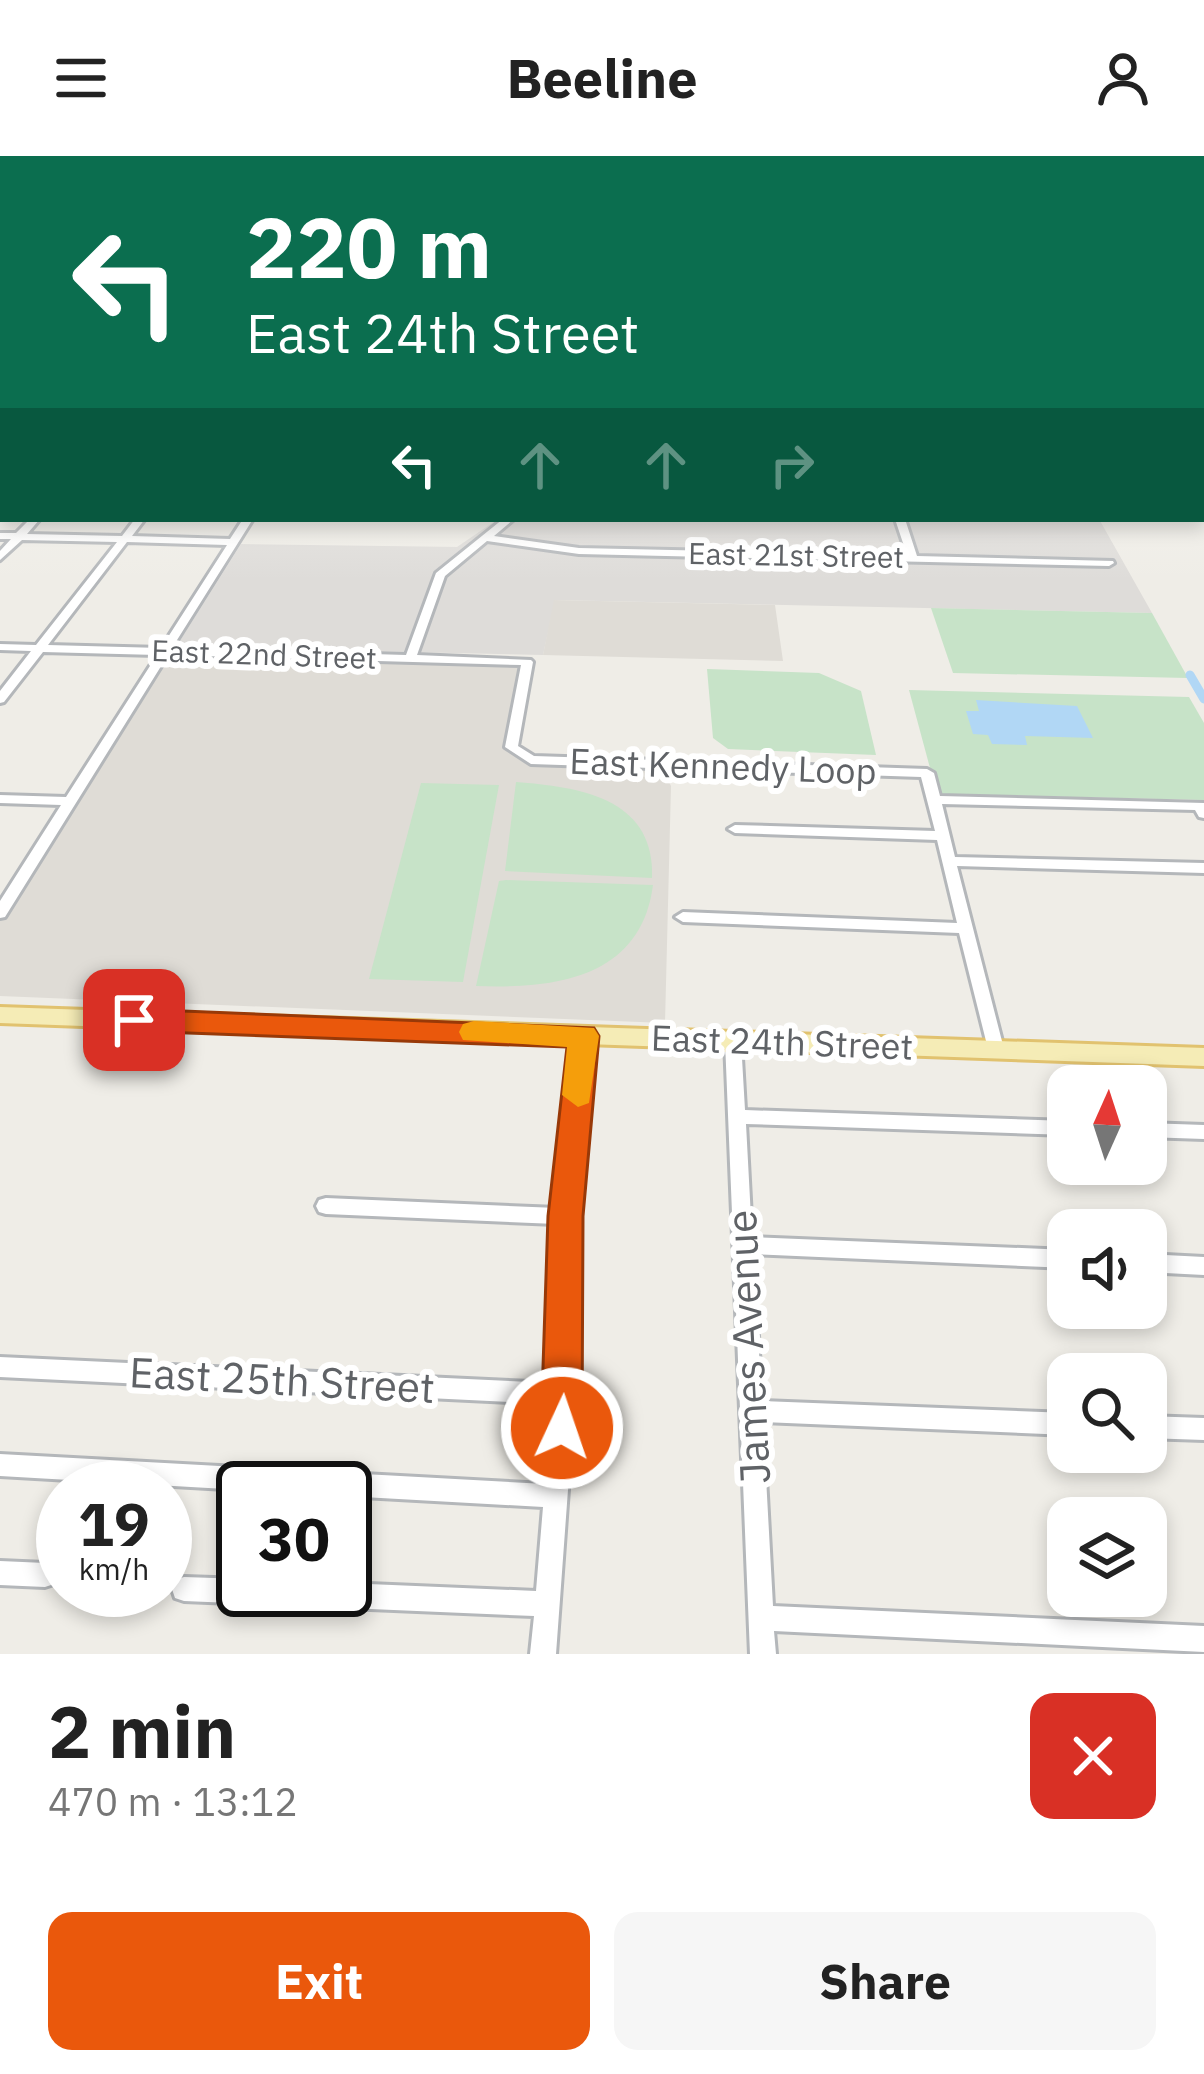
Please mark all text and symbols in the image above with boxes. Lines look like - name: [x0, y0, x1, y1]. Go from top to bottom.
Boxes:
- text: Beeline: [506, 43, 698, 113]
- icon: menu: [48, 45, 114, 111]
- icon: person: [1090, 45, 1156, 111]
- text: 220 m: [246, 192, 492, 301]
- icon: left: [48, 204, 204, 360]
- text: East 24th Street: [246, 298, 639, 368]
- icon: left: [381, 432, 447, 498]
- icon: ahead: [507, 432, 573, 498]
- icon: ahead: [633, 432, 699, 498]
- icon: right: [759, 432, 825, 498]
- street label: East 21st Street: [688, 533, 904, 576]
- street label: East 22nd Street: [151, 630, 377, 677]
- street label: East Kennedy Loop: [569, 737, 877, 794]
- pin: [83, 969, 185, 1071]
- icon: arrive: [101, 987, 167, 1053]
- street label: East 24th Street: [650, 1013, 914, 1070]
- north arrow: [1047, 1065, 1167, 1185]
- map controls: [1047, 1065, 1167, 1617]
- street label: James Avenue: [713, 1209, 782, 1485]
- button: sound: [1047, 1209, 1167, 1329]
- street label: East 25th Street: [128, 1344, 436, 1415]
- button: search: [1047, 1353, 1167, 1473]
- position arrow: [499, 1365, 625, 1491]
- speed limit sign: 30: [216, 1461, 372, 1617]
- text: 19: [78, 1484, 150, 1563]
- button: layers: [1047, 1497, 1167, 1617]
- text: km/h: [79, 1549, 149, 1588]
- text: 2 min: [48, 1684, 236, 1778]
- button: close: [1030, 1693, 1156, 1819]
- text: 470 m · 13:12: [48, 1776, 298, 1827]
- button: Exit: [48, 1912, 590, 2050]
- button: Share: [614, 1912, 1156, 2050]

